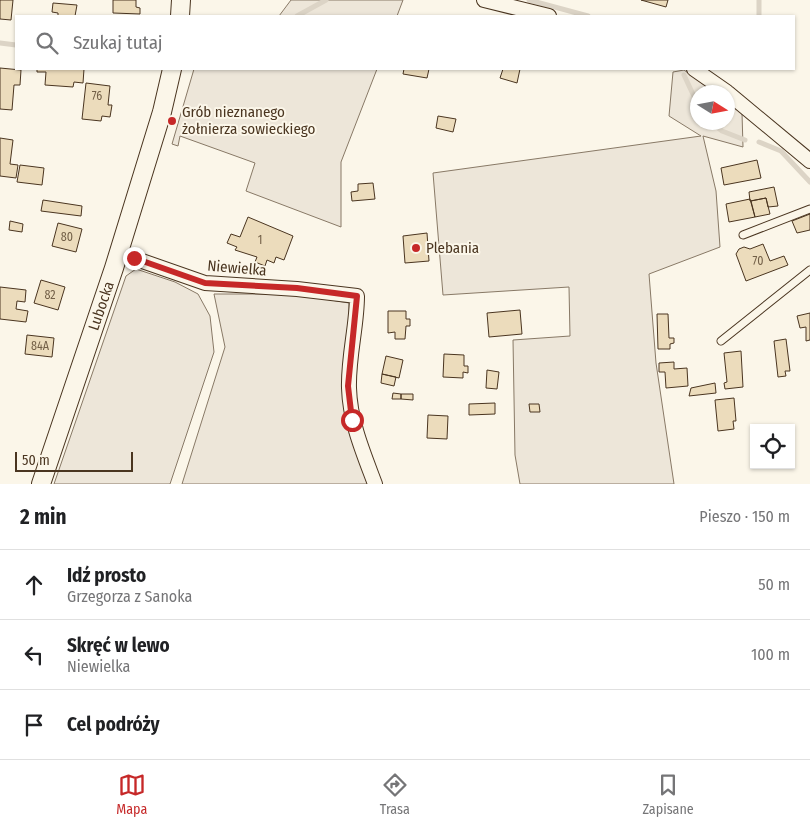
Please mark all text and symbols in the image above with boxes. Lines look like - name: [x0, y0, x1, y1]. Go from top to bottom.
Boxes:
- search box: [15, 15, 795, 70]
- icon: search: [33, 29, 61, 57]
- text: Szukaj tutaj: [73, 31, 163, 54]
- north arrow: [690, 85, 735, 130]
- house number: 76: [92, 89, 102, 103]
- place label: Grób nieznanego żołnierza sowieckiego: [182, 103, 316, 138]
- marker: Grób nieznanego żołnierza sowieckiego: [166, 115, 178, 127]
- house number: 80: [61, 230, 73, 244]
- house number: 1: [258, 233, 262, 247]
- place label: Plebania: [426, 239, 479, 257]
- marker: Plebania: [410, 242, 422, 254]
- route end: [123, 247, 146, 270]
- house number: 70: [753, 254, 763, 268]
- street label: Niewielka: [207, 256, 267, 280]
- street label: Lubocka: [85, 279, 118, 333]
- house number: 82: [44, 288, 56, 302]
- house number: 84A: [31, 339, 50, 353]
- route start: [341, 409, 364, 432]
- map controls: [750, 424, 795, 469]
- button: locate: [750, 424, 795, 469]
- scale bar: [15, 449, 132, 472]
- text: 50 m: [22, 452, 50, 469]
- text: 2 min: [20, 504, 67, 530]
- text: Pieszo · 150 m: [699, 507, 790, 526]
- text: Idź prosto: [67, 564, 146, 587]
- icon: ahead: [20, 571, 48, 599]
- text: 50 m: [758, 575, 790, 594]
- text: Grzegorza z Sanoka: [67, 587, 192, 606]
- text: Skręć w lewo: [67, 634, 170, 657]
- icon: left: [20, 641, 48, 669]
- text: 100 m: [751, 645, 790, 664]
- text: Niewielka: [67, 657, 130, 676]
- icon: arrive: [20, 711, 48, 739]
- text: Cel podróży: [67, 713, 160, 736]
- tab: Mapa: [116, 771, 147, 818]
- tab: Trasa: [380, 771, 410, 818]
- tab: Zapisane: [642, 771, 694, 818]

